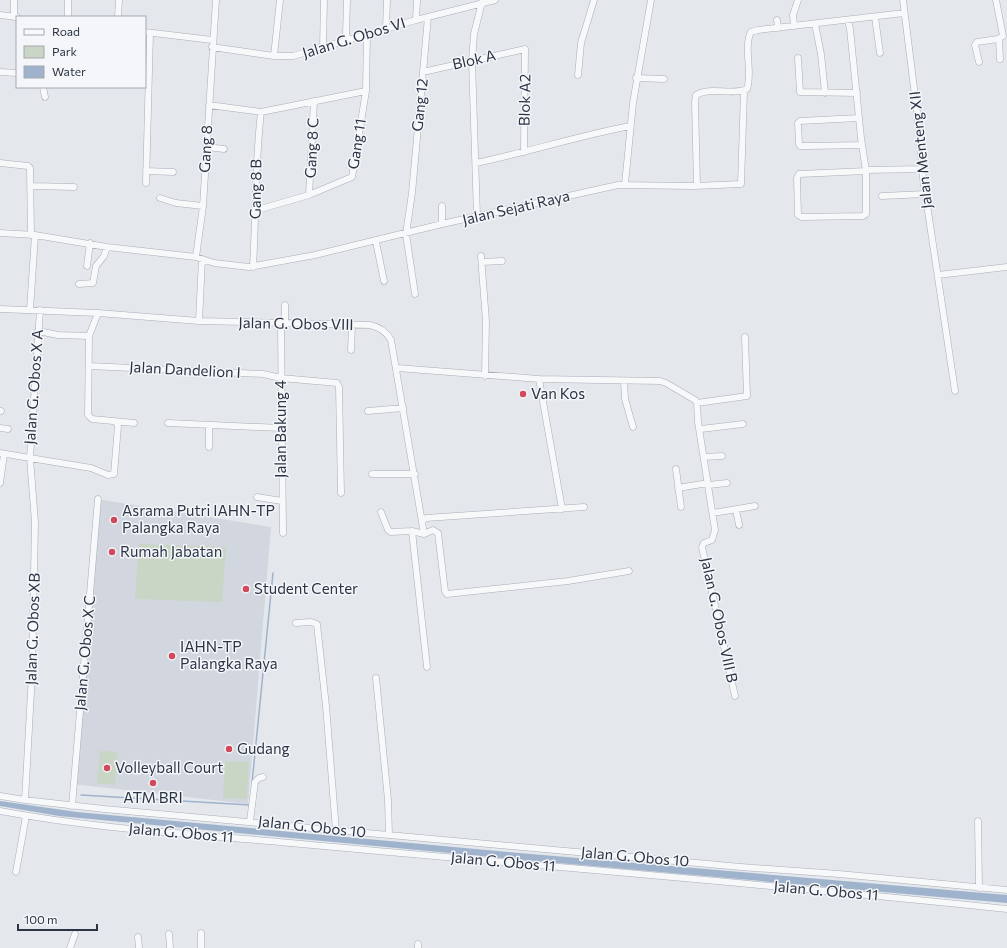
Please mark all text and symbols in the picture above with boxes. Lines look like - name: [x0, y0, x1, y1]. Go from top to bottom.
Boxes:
- street label: Jalan G. Obos VI: [300, 13, 407, 61]
- legend: [16, 16, 146, 88]
- text: Road: [52, 24, 80, 38]
- text: Park: [52, 44, 78, 58]
- street label: Blok A: [450, 45, 497, 73]
- text: Water: [52, 64, 86, 78]
- street label: Blok A2: [515, 74, 533, 126]
- street label: Gang 12: [407, 78, 431, 132]
- street label: Jalan Menteng XII: [905, 90, 935, 210]
- street label: Gang 8 C: [300, 117, 322, 179]
- street label: Gang 11: [343, 117, 369, 171]
- street label: Gang 8: [195, 125, 215, 173]
- street label: Gang 8 B: [245, 158, 265, 219]
- street label: Jalan Sejati Raya: [460, 186, 571, 228]
- street label: Jalan G. Obos VIII: [238, 313, 354, 333]
- street label: Jalan G. Obos X A: [20, 329, 46, 445]
- street label: Jalan Dandelion I: [129, 357, 241, 381]
- street label: Jalan Bakung 4: [271, 380, 289, 478]
- place label: Van Kos: [531, 384, 585, 402]
- marker: Van Kos: [518, 389, 528, 399]
- place label: Asrama Putri IAHN-TP Palangka Raya: [122, 501, 275, 536]
- marker: Asrama Putri IAHN-TP Palangka Raya: [109, 515, 119, 525]
- place label: Rumah Jabatan: [120, 542, 222, 560]
- marker: Rumah Jabatan: [107, 547, 117, 557]
- street label: Jalan G. Obos VIII B: [698, 555, 742, 684]
- street label: Jalan G. Obos XB: [21, 572, 43, 685]
- place label: Student Center: [254, 579, 358, 597]
- marker: Student Center: [241, 584, 251, 594]
- street label: Jalan G. Obos X C: [70, 594, 98, 711]
- place label: IAHN-TP Palangka Raya: [180, 637, 278, 672]
- marker: IAHN-TP Palangka Raya: [167, 651, 177, 661]
- place label: Gudang: [237, 739, 290, 757]
- marker: Gudang: [224, 744, 234, 754]
- place label: Volleyball Court: [115, 758, 223, 776]
- marker: Volleyball Court: [102, 763, 112, 773]
- marker: ATM BRI: [148, 778, 158, 788]
- place label: ATM BRI: [123, 788, 183, 806]
- street label: Jalan G. Obos 10: [257, 811, 367, 841]
- street label: Jalan G. Obos 11: [128, 818, 234, 846]
- street label: Jalan G. Obos 10: [580, 842, 690, 870]
- street label: Jalan G. Obos 11: [450, 847, 556, 875]
- street label: Jalan G. Obos 11: [773, 876, 879, 904]
- scale bar: [18, 906, 97, 932]
- text: 100 m: [24, 912, 58, 926]

